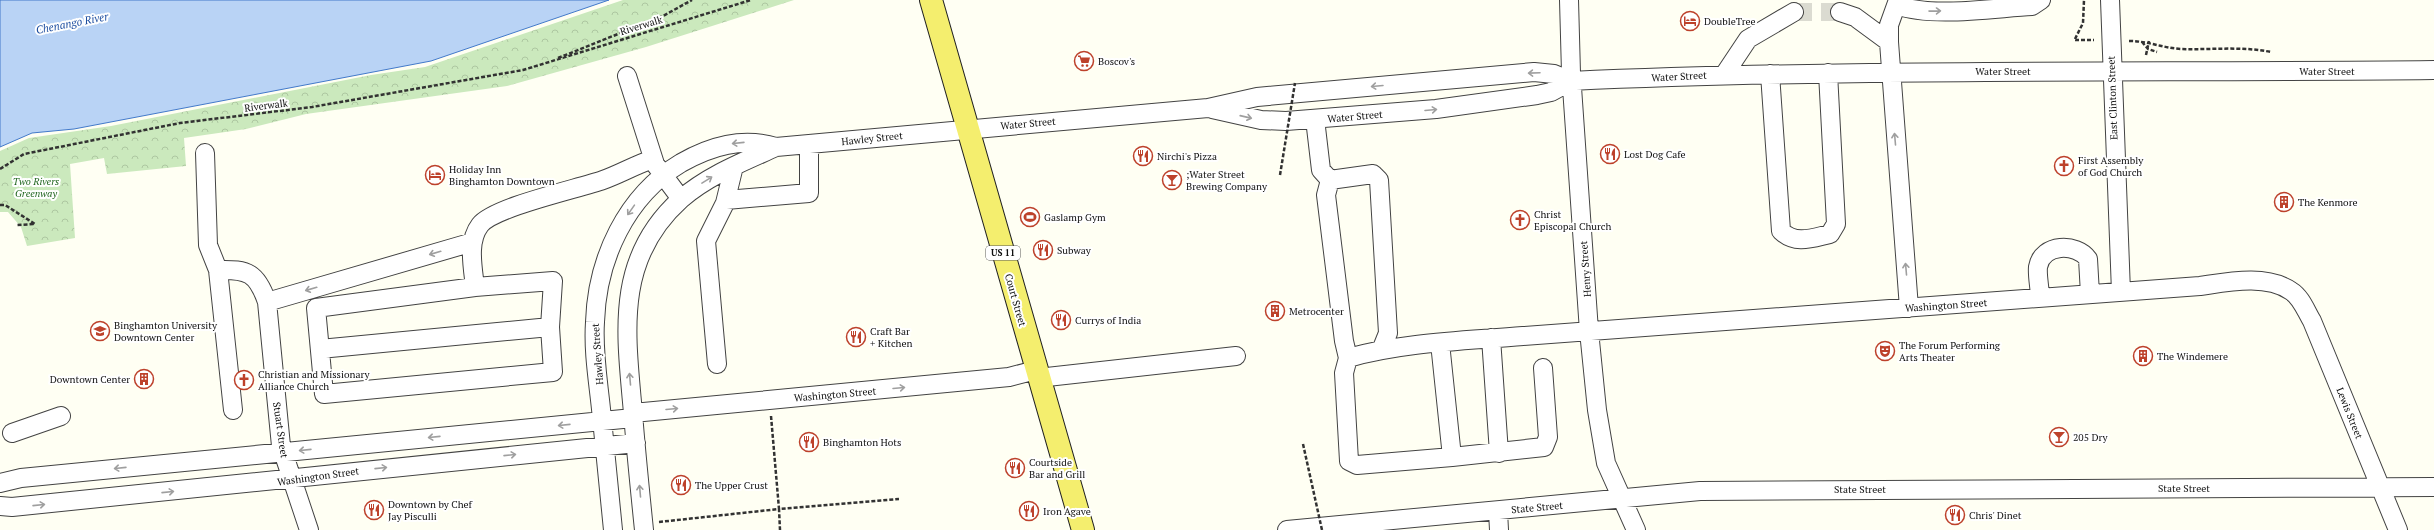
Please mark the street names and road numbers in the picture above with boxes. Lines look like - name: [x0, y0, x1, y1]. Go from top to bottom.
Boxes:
- street label: Riverwalk: [618, 13, 665, 38]
- street label: East Clinton Street: [2105, 55, 2120, 140]
- street label: Water Street: [1975, 65, 2031, 78]
- street label: Water Street: [2299, 65, 2355, 78]
- street label: Water Street: [1651, 69, 1707, 84]
- street label: Riverwalk: [244, 96, 289, 115]
- street label: Water Street: [1327, 108, 1384, 125]
- street label: Water Street: [1000, 115, 1057, 132]
- street label: Hawley Street: [841, 129, 904, 148]
- street label: Henry Street: [1577, 240, 1594, 298]
- road number: US 11: [986, 246, 1020, 260]
- street label: Court Street: [1002, 272, 1029, 328]
- street label: Washington Street: [1904, 296, 1988, 315]
- street label: Hawley Street: [589, 322, 606, 385]
- street label: Washington Street: [793, 384, 877, 405]
- street label: Lewis Street: [2333, 386, 2366, 441]
- street label: Stuart Street: [270, 401, 291, 459]
- street label: Washington Street: [276, 464, 360, 489]
- street label: State Street: [2158, 482, 2210, 495]
- street label: State Street: [1834, 483, 1886, 496]
- street label: State Street: [1511, 499, 1564, 516]

